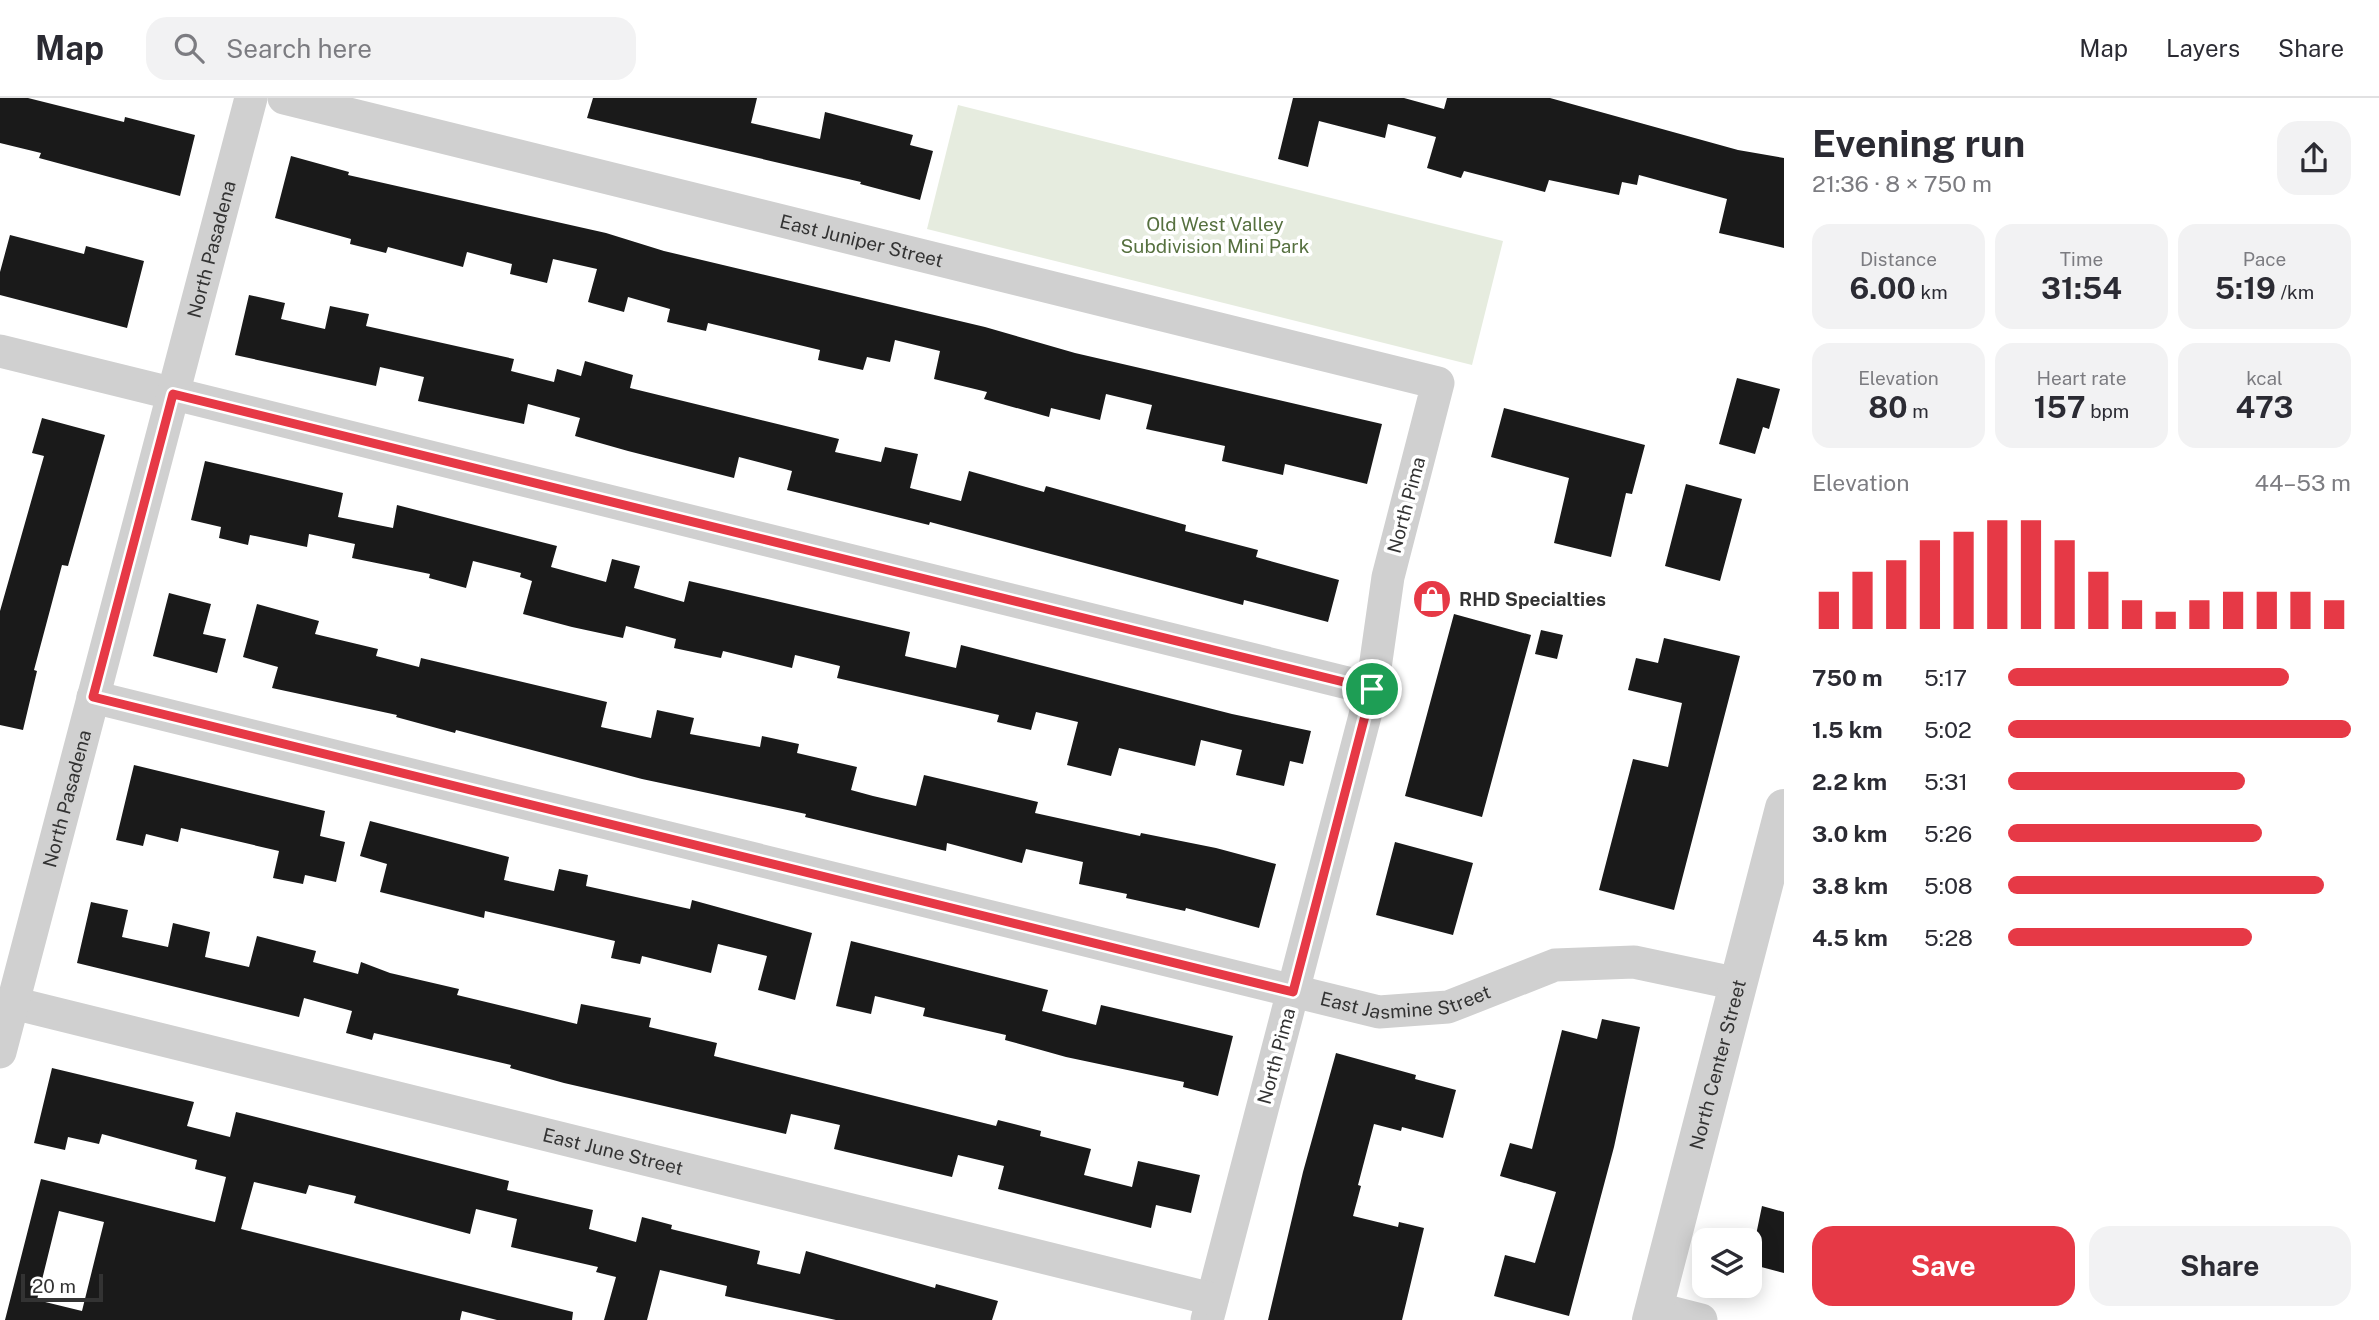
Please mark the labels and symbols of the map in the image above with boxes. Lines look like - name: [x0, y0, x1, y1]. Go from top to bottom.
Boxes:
- street label: North Pasadena: [183, 178, 240, 320]
- street label: East Juniper Street: [778, 210, 946, 271]
- park label: Old West Valley Subdivision Mini Park: [1121, 213, 1310, 257]
- street label: North Pima: [1383, 454, 1429, 556]
- shop icon: RHD Specialties: [1411, 578, 1453, 620]
- place label: RHD Specialties: [1459, 588, 1606, 610]
- pin: [1342, 659, 1402, 719]
- street label: North Pasadena: [38, 728, 95, 870]
- street label: North Center Street: [1685, 977, 1750, 1152]
- street label: East Jasmine Street: [1318, 980, 1494, 1023]
- street label: North Pima: [1253, 1005, 1299, 1107]
- street label: East June Street: [541, 1123, 685, 1179]
- scale bar: [21, 1271, 103, 1303]

